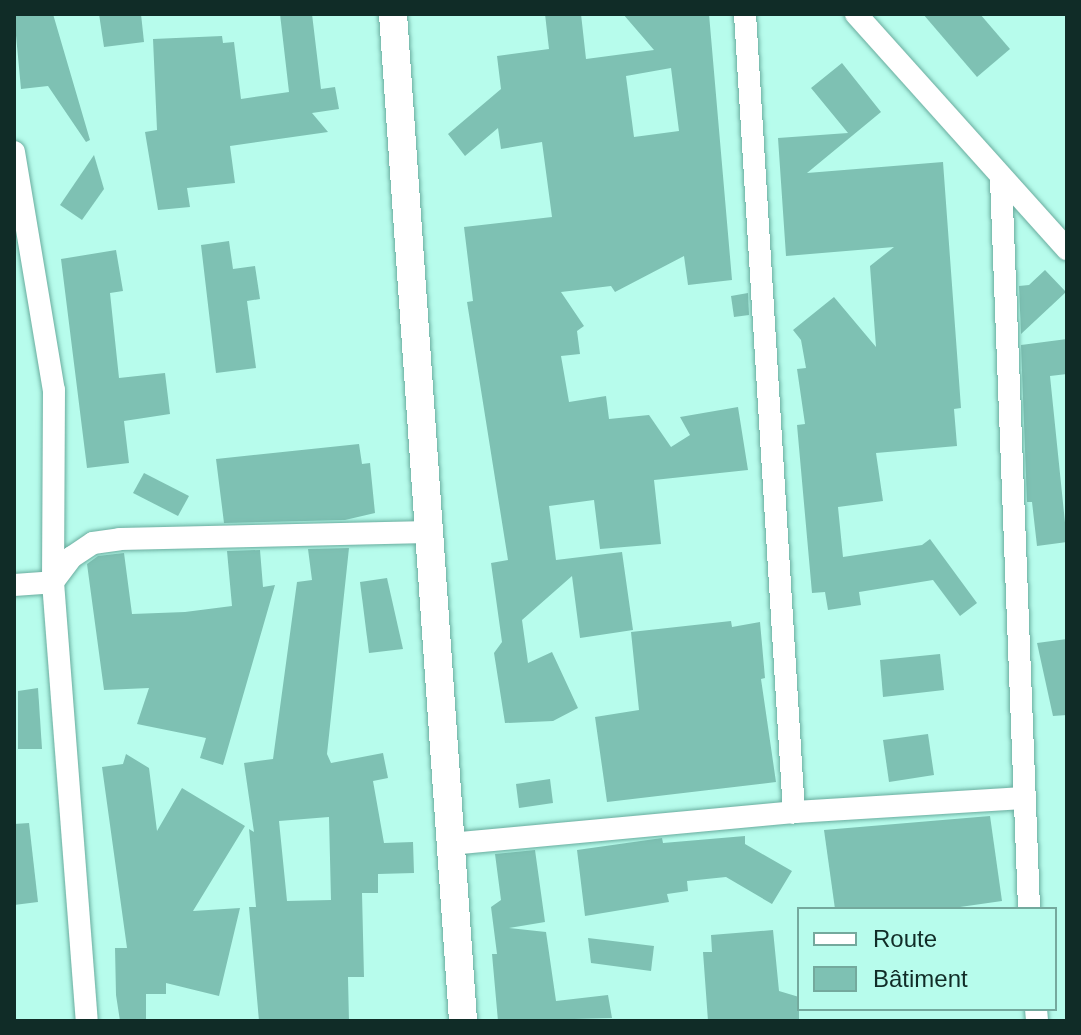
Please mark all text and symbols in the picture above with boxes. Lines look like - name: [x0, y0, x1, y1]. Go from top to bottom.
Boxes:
- legend: [797, 907, 1057, 1011]
- text: Route: [873, 925, 937, 952]
- text: Bâtiment: [873, 965, 968, 992]

